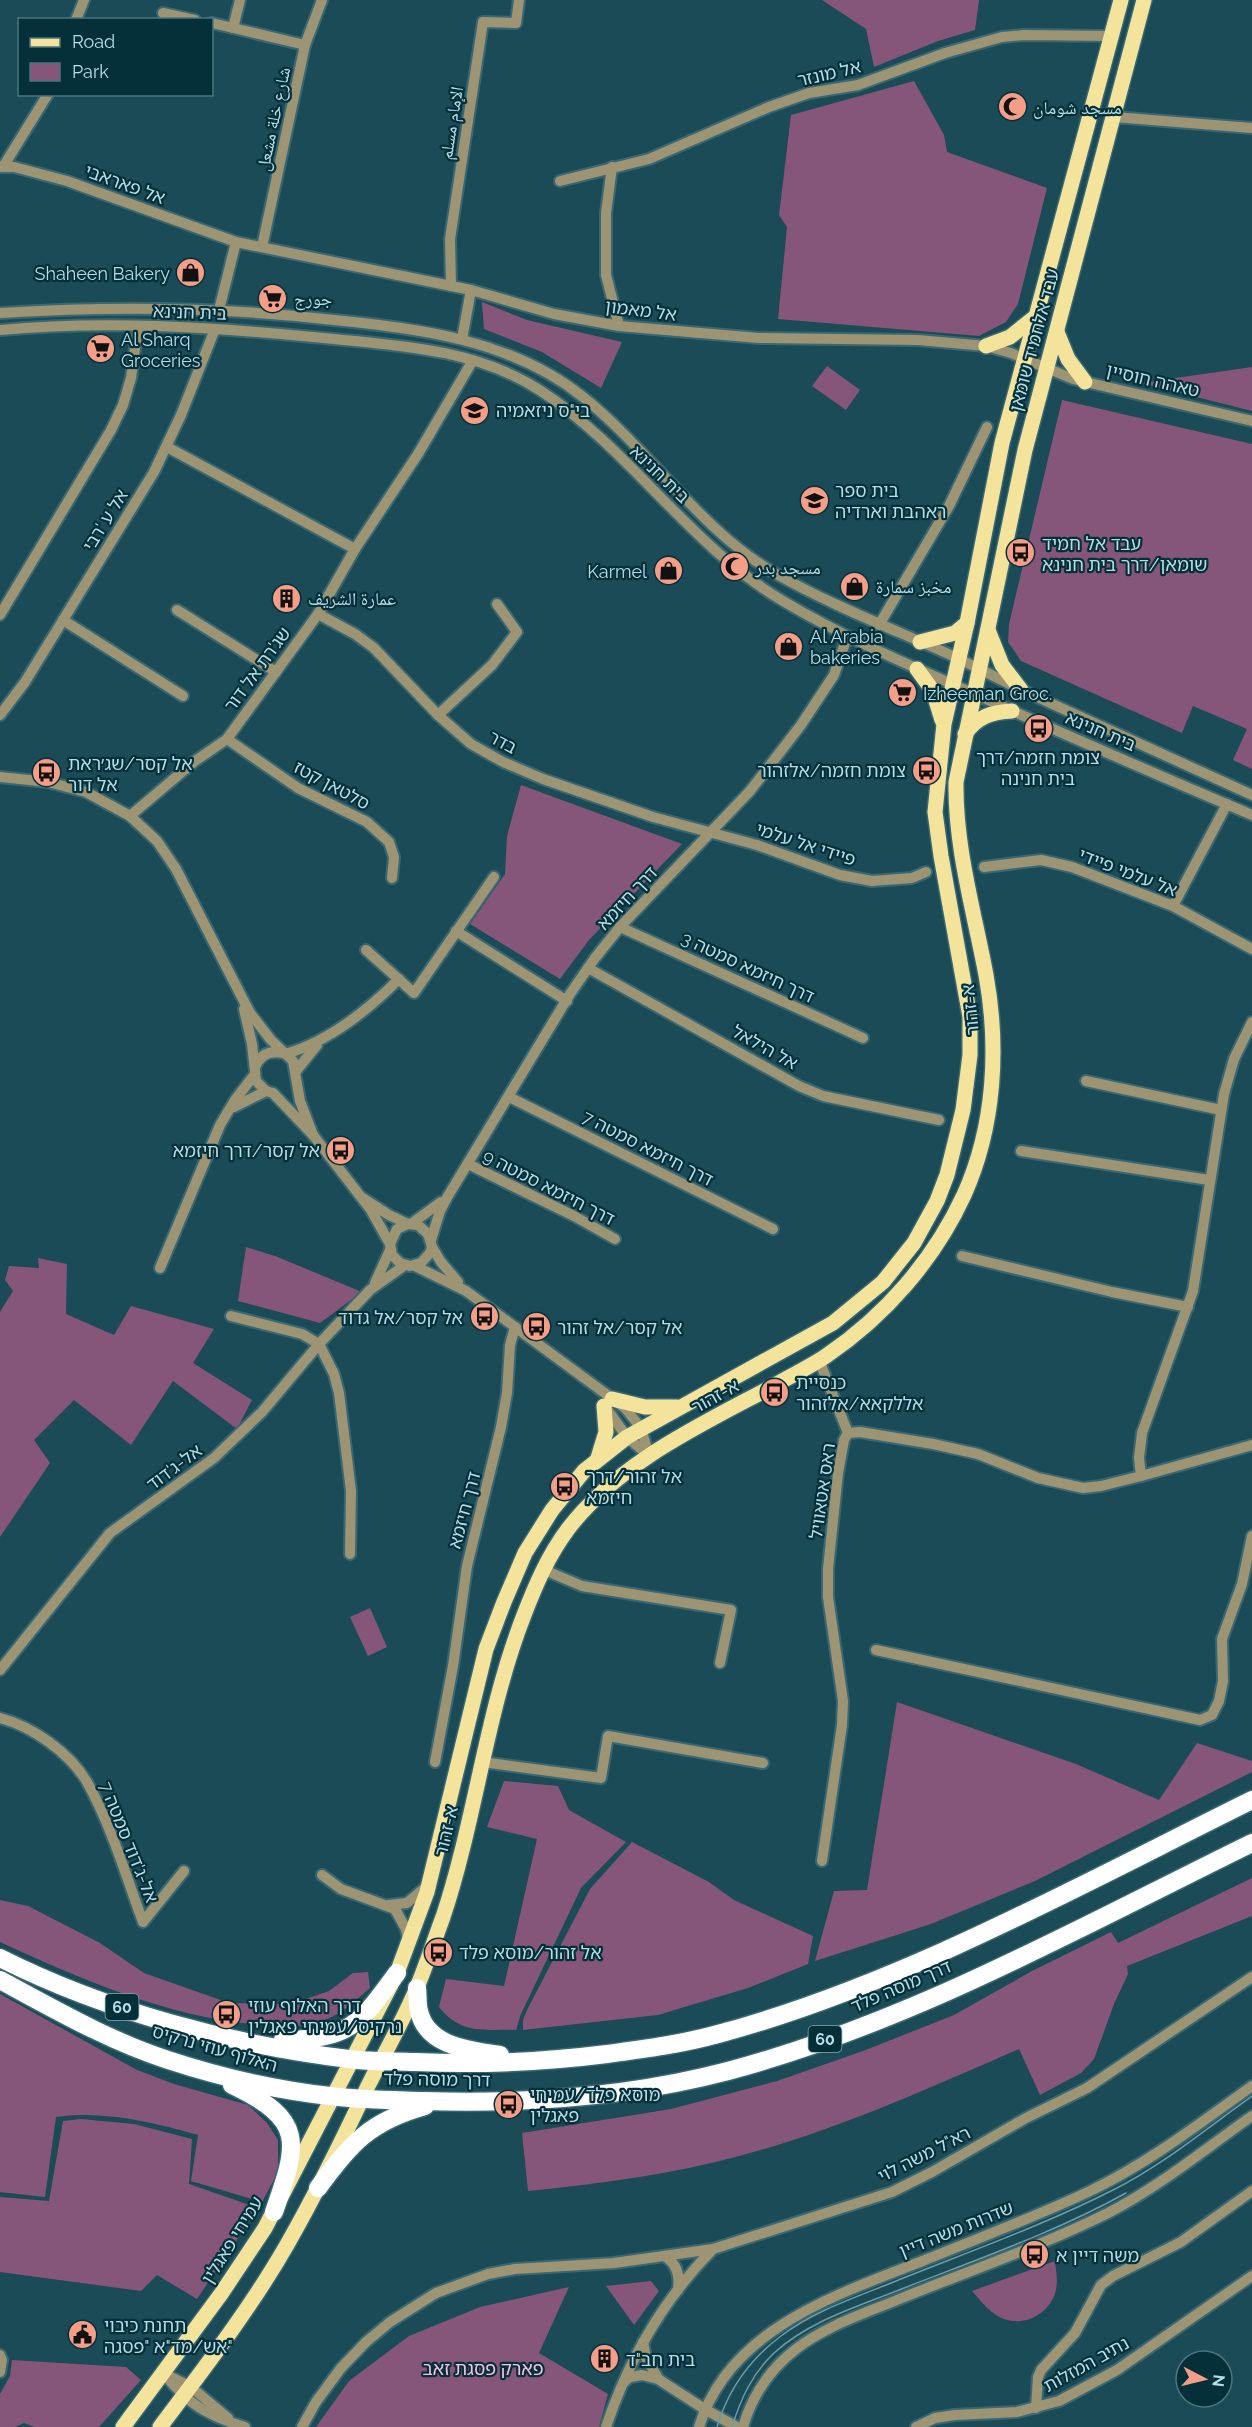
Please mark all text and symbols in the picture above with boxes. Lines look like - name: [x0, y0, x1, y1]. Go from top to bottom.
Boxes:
- legend: [18, 18, 213, 96]
- text: Road: [72, 31, 115, 52]
- street label: אל מונזר: [795, 55, 863, 91]
- text: Park: [72, 61, 109, 82]
- street label: شارع خلة مشعل: [252, 65, 295, 173]
- street label: الإمام مسلم: [435, 85, 469, 161]
- mosque icon: مسجد شومان: [996, 91, 1028, 123]
- place label: مسجد شومان: [1033, 97, 1122, 119]
- street label: אל פאראבי: [82, 160, 168, 208]
- shop icon: Shaheen Bakery: [175, 257, 207, 289]
- place label: Shaheen Bakery: [35, 263, 170, 284]
- street label: עבד אלחמיד שומאן: [1005, 266, 1063, 414]
- supermarket icon: جورج: [257, 282, 289, 314]
- place label: جورج: [294, 288, 332, 311]
- street label: אל מאמון: [604, 295, 678, 325]
- street label: בית חנינא: [153, 300, 227, 324]
- place label: Al Sharq Groceries: [121, 329, 201, 371]
- supermarket icon: Al Sharq Groceries: [84, 333, 116, 365]
- street label: טאהה חוסיין: [1104, 359, 1202, 401]
- school or university icon: בי"ס ניזאמיה: [459, 394, 491, 426]
- place label: בי"ס ניזאמיה: [496, 400, 590, 421]
- street label: בית חנינא: [626, 441, 694, 507]
- place label: בית ספר ראהבת וארדיה: [835, 480, 947, 522]
- school or university icon: בית ספר ראהבת וארדיה: [798, 484, 830, 516]
- street label: אל ע 'רבי: [78, 485, 132, 555]
- place label: עבד אל חמיד שומאן/דרך בית חנינא: [1042, 533, 1207, 575]
- bus stop icon: עבד אל חמיד שומאן/דרך בית חנינא: [1005, 537, 1037, 569]
- mosque icon: مسجد بدر: [718, 551, 750, 583]
- shop icon: Karmel: [652, 555, 684, 587]
- place label: مسجد بدر: [754, 557, 821, 578]
- place label: Karmel: [587, 561, 647, 582]
- shop icon: مخبز سمارة: [839, 570, 871, 602]
- place label: مخبز سمارة: [876, 576, 951, 597]
- building icon: عمارة الشريف: [271, 582, 303, 614]
- place label: عمارة الشريف: [308, 588, 396, 609]
- street label: שג'רת אל דור: [219, 623, 295, 715]
- place label: Al Arabia bakeries: [810, 626, 884, 668]
- shop icon: Al Arabia bakeries: [773, 630, 805, 662]
- supermarket icon: Izheeman Groc.: [886, 677, 918, 709]
- place label: Izheeman Groc.: [923, 683, 1052, 704]
- street label: בית חנינא: [1063, 707, 1139, 755]
- bus stop icon: צומת חזמה/דרך בית חנינה: [1022, 712, 1054, 744]
- street label: בדר: [485, 726, 521, 758]
- place label: צומת חזמה/דרך בית חנינה: [976, 747, 1100, 789]
- place label: אל קסר/שג׳ראת אל דור: [68, 753, 193, 795]
- bus stop icon: צומת חזמה/אלזהור: [911, 754, 943, 786]
- street label: סלטאן קטז: [291, 756, 373, 814]
- bus stop icon: אל קסר/שג׳ראת אל דור: [31, 757, 63, 789]
- place label: צומת חזמה/אלזהור: [757, 760, 906, 781]
- street label: פיידי אל עלמי: [753, 818, 859, 870]
- street label: אל עלמי פיידי: [1076, 844, 1180, 900]
- street label: דרך חיזמא: [592, 862, 662, 934]
- street label: דרך חיזמא סמטה 3: [678, 927, 818, 1007]
- street label: א-זהור: [957, 984, 983, 1036]
- street label: אל הילאל: [728, 1020, 802, 1074]
- street label: דרך חיזמא סמטה 7: [579, 1106, 717, 1190]
- bus stop icon: אל קסר/דרך חיזמא: [325, 1134, 357, 1166]
- place label: אל קסר/דרך חיזמא: [173, 1140, 320, 1161]
- street label: דרך חיזמא סמטה 9: [480, 1145, 619, 1229]
- bus stop icon: אל קסר/אל גדוד: [468, 1301, 500, 1333]
- place label: אל קסר/אל גדוד: [338, 1307, 463, 1328]
- bus stop icon: אל קסר/אל זהור: [520, 1311, 552, 1343]
- place label: אל קסר/אל זהור: [557, 1317, 682, 1338]
- place label: כנסיית אללקאא/אלזהור: [796, 1372, 923, 1414]
- street label: א-זהור: [688, 1374, 742, 1418]
- bus stop icon: כנסיית אללקאא/אלזהור: [759, 1376, 791, 1408]
- street label: אל-ג'דוד: [142, 1440, 206, 1494]
- street label: ראס אטאוויל: [805, 1442, 839, 1540]
- place label: אל זהור/דרך חיזמא: [586, 1466, 682, 1508]
- street label: דרך חיזמא: [444, 1469, 484, 1551]
- bus stop icon: אל זהור/דרך חיזמא: [549, 1470, 581, 1502]
- street label: אל-ג'דוד סמטה 7: [95, 1779, 163, 1905]
- street label: א-זהור: [430, 1804, 462, 1858]
- bus stop icon: אל זהור/מוסא פלד: [422, 1936, 454, 1968]
- place label: אל זהור/מוסא פלד: [459, 1942, 602, 1963]
- street label: דרך מוסה פלד: [848, 1955, 955, 2017]
- road number: 60: [106, 1994, 138, 2020]
- place label: דרך האלוף עוזי נרקיס/עמיחי פאגלין: [248, 1995, 402, 2037]
- bus stop icon: דרך האלוף עוזי נרקיס/עמיחי פאגלין: [211, 1999, 243, 2031]
- street label: האלוף עוזי נרקיס: [150, 2020, 280, 2076]
- road number: 60: [808, 2026, 842, 2052]
- street label: דרך מוסה פלד: [383, 2068, 491, 2090]
- place label: מוסא פלד/עמיחי פאגלין: [530, 2084, 660, 2126]
- bus stop icon: מוסא פלד/עמיחי פאגלין: [493, 2088, 525, 2120]
- street label: רא"ל משה לוי: [874, 2122, 974, 2186]
- street label: עמיחי פאגלין: [197, 2193, 267, 2287]
- street label: שדרות משה דיין: [896, 2197, 1016, 2261]
- bus stop icon: משה דיין א: [1019, 2239, 1051, 2271]
- place label: משה דיין א: [1056, 2245, 1139, 2266]
- place label: תחנת כיבוי אש/מד"א "פסגה": [104, 2315, 233, 2357]
- public building icon: תחנת כיבוי אש/מד"א "פסגה": [67, 2319, 99, 2351]
- street label: נתיב המזלות: [1040, 2332, 1132, 2396]
- building icon: בית חב"ד: [589, 2343, 621, 2375]
- place label: בית חב"ד: [626, 2349, 695, 2370]
- north arrow: [1174, 2349, 1234, 2409]
- park label: פארק פסגת זאב: [422, 2358, 544, 2379]
- text: N: [1208, 2374, 1229, 2388]

